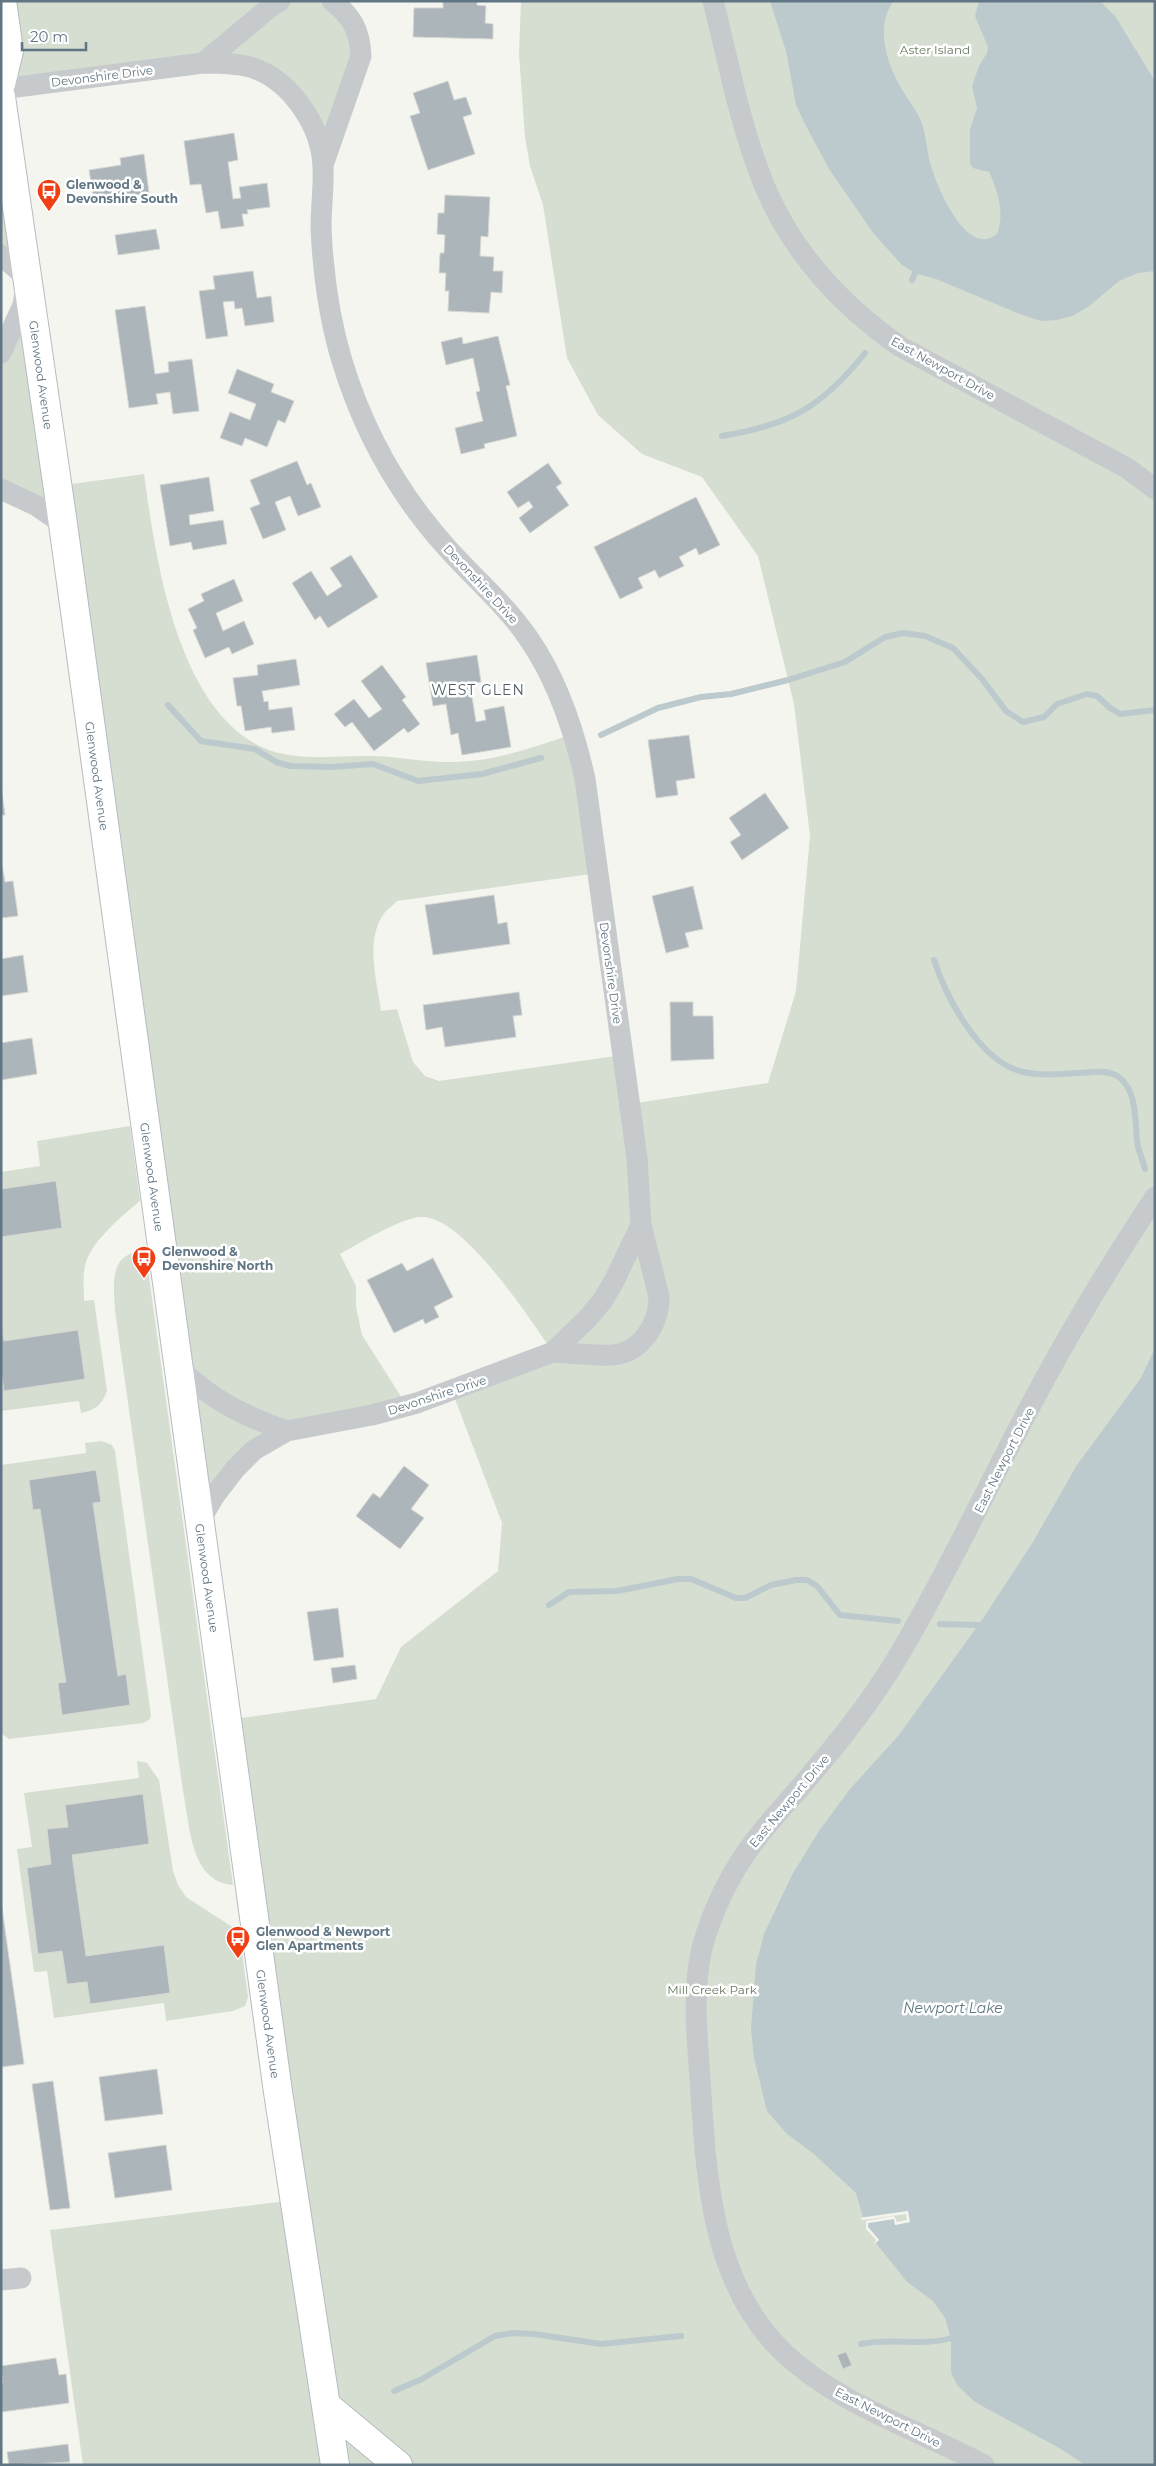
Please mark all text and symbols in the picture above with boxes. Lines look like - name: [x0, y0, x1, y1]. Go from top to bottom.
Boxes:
- scale bar: [22, 20, 86, 52]
- text: 20 m: [30, 27, 68, 46]
- park label: Aster Island: [900, 42, 970, 57]
- street label: Devonshire Drive: [50, 62, 154, 90]
- place label: Glenwood & Devonshire South: [66, 177, 178, 206]
- bus stop icon: Glenwood & Devonshire South: [36, 178, 62, 212]
- street label: Glenwood Avenue: [26, 320, 56, 430]
- street label: East Newport Drive: [888, 333, 998, 403]
- street label: Devonshire Drive: [440, 541, 522, 627]
- district label: WEST GLEN: [431, 681, 525, 699]
- street label: Glenwood Avenue: [82, 721, 112, 831]
- street label: Devonshire Drive: [596, 921, 626, 1025]
- street label: Glenwood Avenue: [137, 1122, 167, 1232]
- place label: Glenwood & Devonshire North: [162, 1244, 273, 1273]
- bus stop icon: Glenwood & Devonshire North: [131, 1245, 157, 1279]
- street label: Devonshire Drive: [386, 1372, 488, 1418]
- street label: East Newport Drive: [971, 1405, 1037, 1515]
- street label: Glenwood Avenue: [192, 1523, 222, 1633]
- street label: East Newport Drive: [746, 1752, 832, 1850]
- place label: Glenwood & Newport Glen Apartments: [256, 1924, 391, 1953]
- bus stop icon: Glenwood & Newport Glen Apartments: [225, 1925, 251, 1959]
- street label: Glenwood Avenue: [253, 1969, 283, 2079]
- park label: Mill Creek Park: [667, 1982, 758, 1997]
- water label: Newport Lake: [903, 1999, 1003, 2017]
- street label: East Newport Drive: [833, 2384, 943, 2450]

